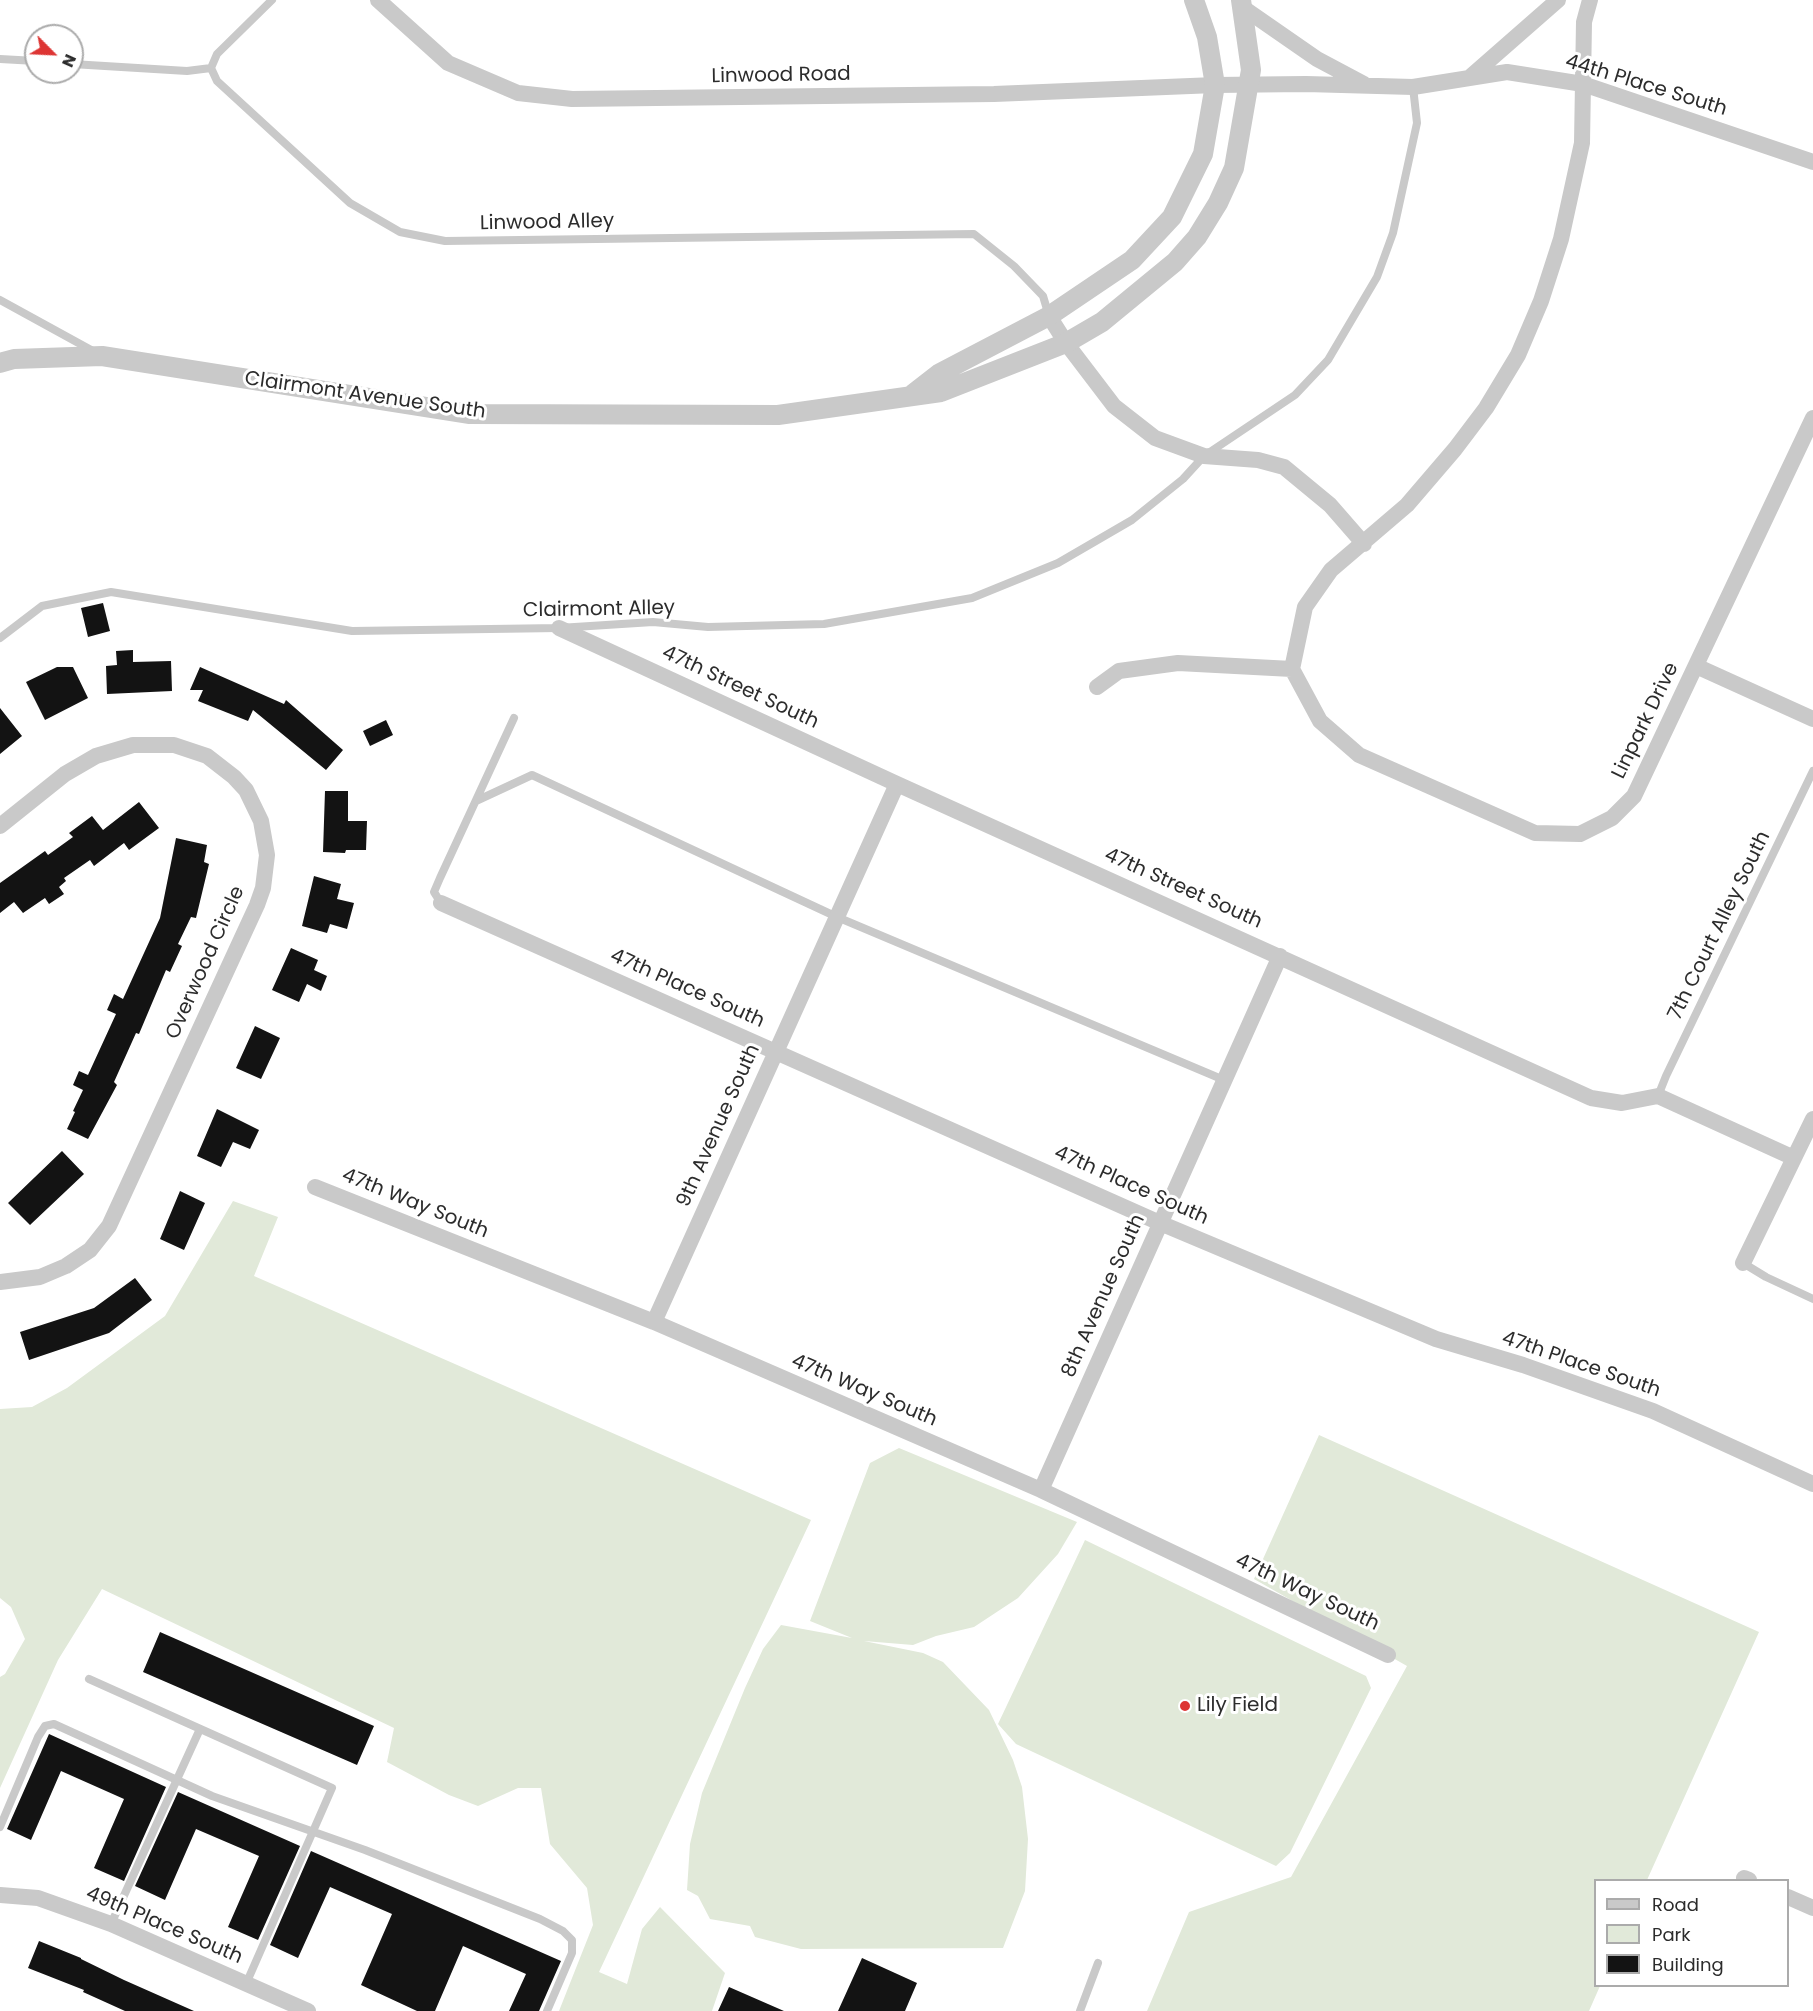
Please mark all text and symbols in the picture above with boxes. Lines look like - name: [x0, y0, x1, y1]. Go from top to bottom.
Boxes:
- north arrow: [24, 24, 84, 84]
- street label: 44th Place South: [1562, 50, 1730, 122]
- text: N: [56, 51, 82, 71]
- street label: Linwood Road: [711, 63, 851, 89]
- street label: Linwood Alley: [480, 210, 614, 236]
- street label: Clairmont Avenue South: [243, 367, 487, 425]
- street label: Clairmont Alley: [523, 597, 675, 623]
- street label: 47th Street South: [658, 641, 822, 735]
- street label: Linpark Drive: [1607, 659, 1685, 783]
- street label: 7th Court Alley South: [1664, 828, 1776, 1024]
- street label: 47th Street South: [1100, 843, 1266, 935]
- street label: Overwood Circle: [161, 883, 251, 1043]
- street label: 47th Place South: [606, 944, 768, 1034]
- street label: 9th Avenue South: [672, 1041, 766, 1211]
- street label: 47th Place South: [1050, 1141, 1212, 1231]
- street label: 47th Way South: [338, 1164, 492, 1244]
- street label: 8th Avenue South: [1057, 1211, 1151, 1381]
- street label: 47th Place South: [1499, 1327, 1663, 1403]
- street label: 47th Way South: [788, 1349, 940, 1433]
- street label: 47th Way South: [1231, 1549, 1383, 1637]
- place label: Lily Field: [1197, 1694, 1278, 1718]
- marker: Lily Field: [1178, 1699, 1192, 1713]
- legend: [1594, 1879, 1789, 1987]
- street label: 49th Place South: [82, 1882, 246, 1970]
- text: Road: [1652, 1892, 1699, 1917]
- text: Park: [1652, 1922, 1691, 1947]
- text: Building: [1652, 1952, 1724, 1977]

